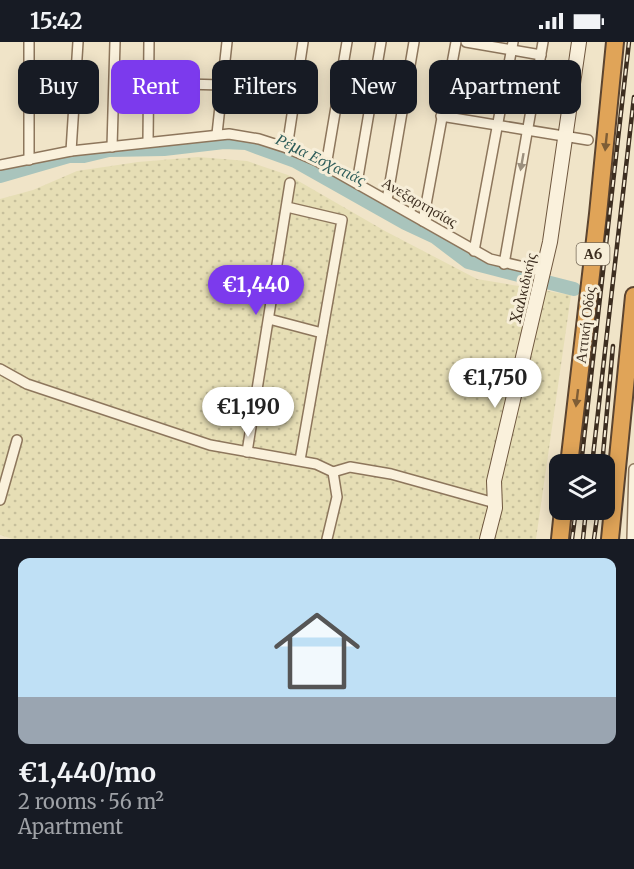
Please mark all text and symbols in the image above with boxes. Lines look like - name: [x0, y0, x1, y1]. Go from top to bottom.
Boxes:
- text: 15:42: [30, 7, 82, 35]
- chip: Buy: [18, 60, 99, 114]
- chip: Rent: [111, 60, 200, 114]
- chip: Filters: [212, 60, 318, 114]
- chip: New: [330, 60, 417, 114]
- chip: Apartment: [429, 60, 581, 114]
- water label: Ρέμα Εσχατιάς: [272, 128, 370, 190]
- one-way arrow: [601, 133, 611, 152]
- one-way arrow: [517, 152, 526, 171]
- street label: Ανεξαρτησίας: [379, 173, 461, 231]
- road number: Α6: [576, 243, 610, 265]
- street label: Χαλκιδικής: [506, 251, 540, 325]
- pin: €1,440: [207, 265, 305, 316]
- text: €1,440: [222, 272, 290, 297]
- street label: Αττική Οδός: [571, 285, 599, 364]
- pin: €1,750: [446, 358, 544, 409]
- text: €1,750: [463, 365, 527, 390]
- pin: €1,190: [199, 387, 297, 438]
- one-way arrow: [572, 389, 581, 408]
- text: €1,190: [216, 394, 280, 419]
- map controls: [549, 454, 615, 520]
- button: layers: [549, 454, 615, 520]
- icon: home: [263, 597, 371, 705]
- text: €1,440/mo: [18, 756, 156, 789]
- text: 2 rooms · 56 m²: [18, 789, 164, 814]
- text: Apartment: [18, 814, 123, 839]

